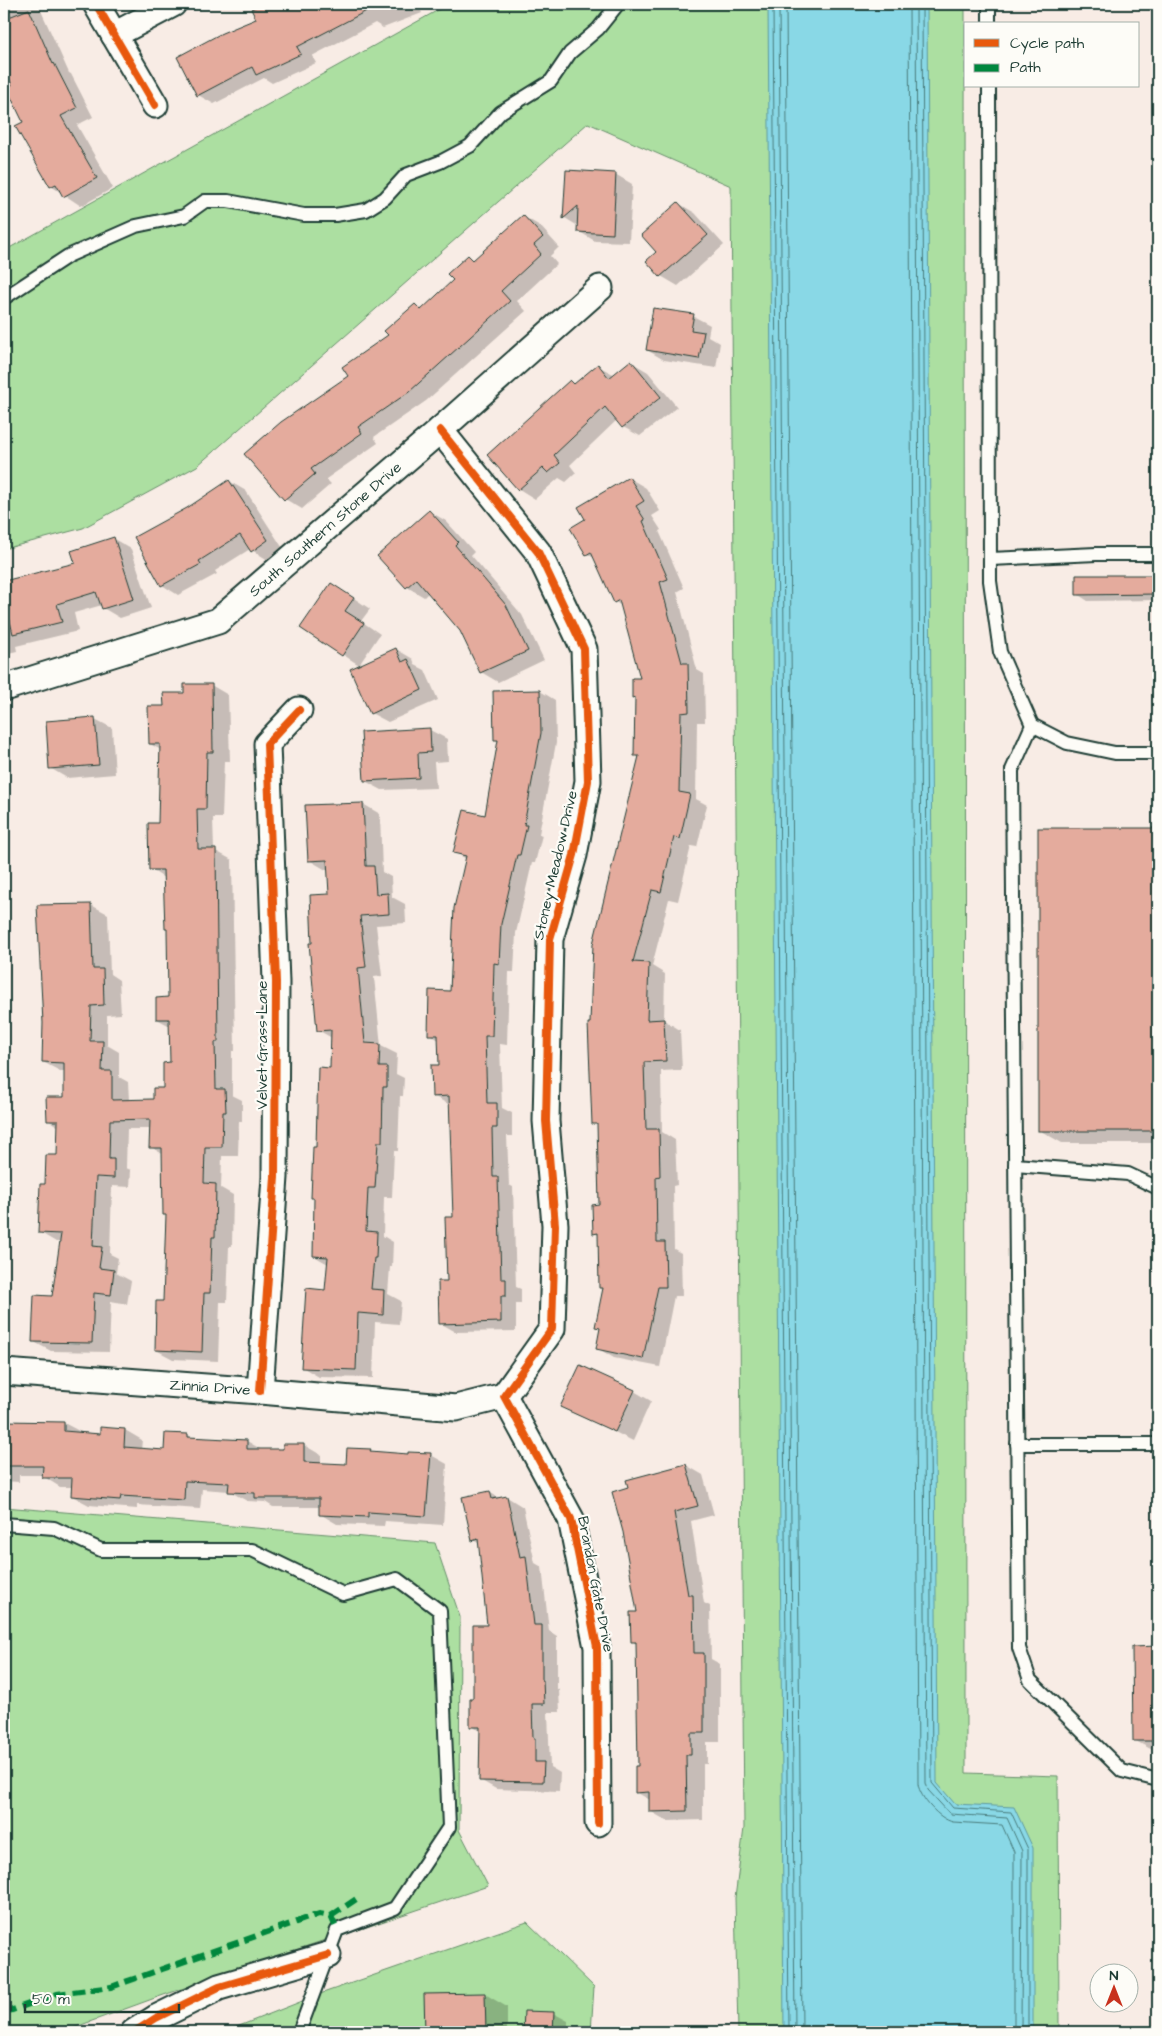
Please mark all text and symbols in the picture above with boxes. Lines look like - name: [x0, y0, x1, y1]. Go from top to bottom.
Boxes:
- legend: [964, 22, 1140, 88]
- text: Cycle path: [1010, 33, 1085, 55]
- text: Path: [1010, 57, 1041, 78]
- street label: South Southern Stone Drive: [244, 457, 406, 602]
- street label: Stoney Meadow Drive: [528, 788, 584, 942]
- street label: Velvet Grass Lane: [252, 981, 273, 1109]
- street label: Zinnia Drive: [169, 1374, 251, 1401]
- street label: Brandon Gate Drive: [572, 1514, 619, 1654]
- north arrow: [1090, 1964, 1140, 2014]
- text: N: [1110, 1966, 1119, 1986]
- scale bar: [25, 1981, 179, 2013]
- text: 50 m: [32, 1989, 70, 2010]

